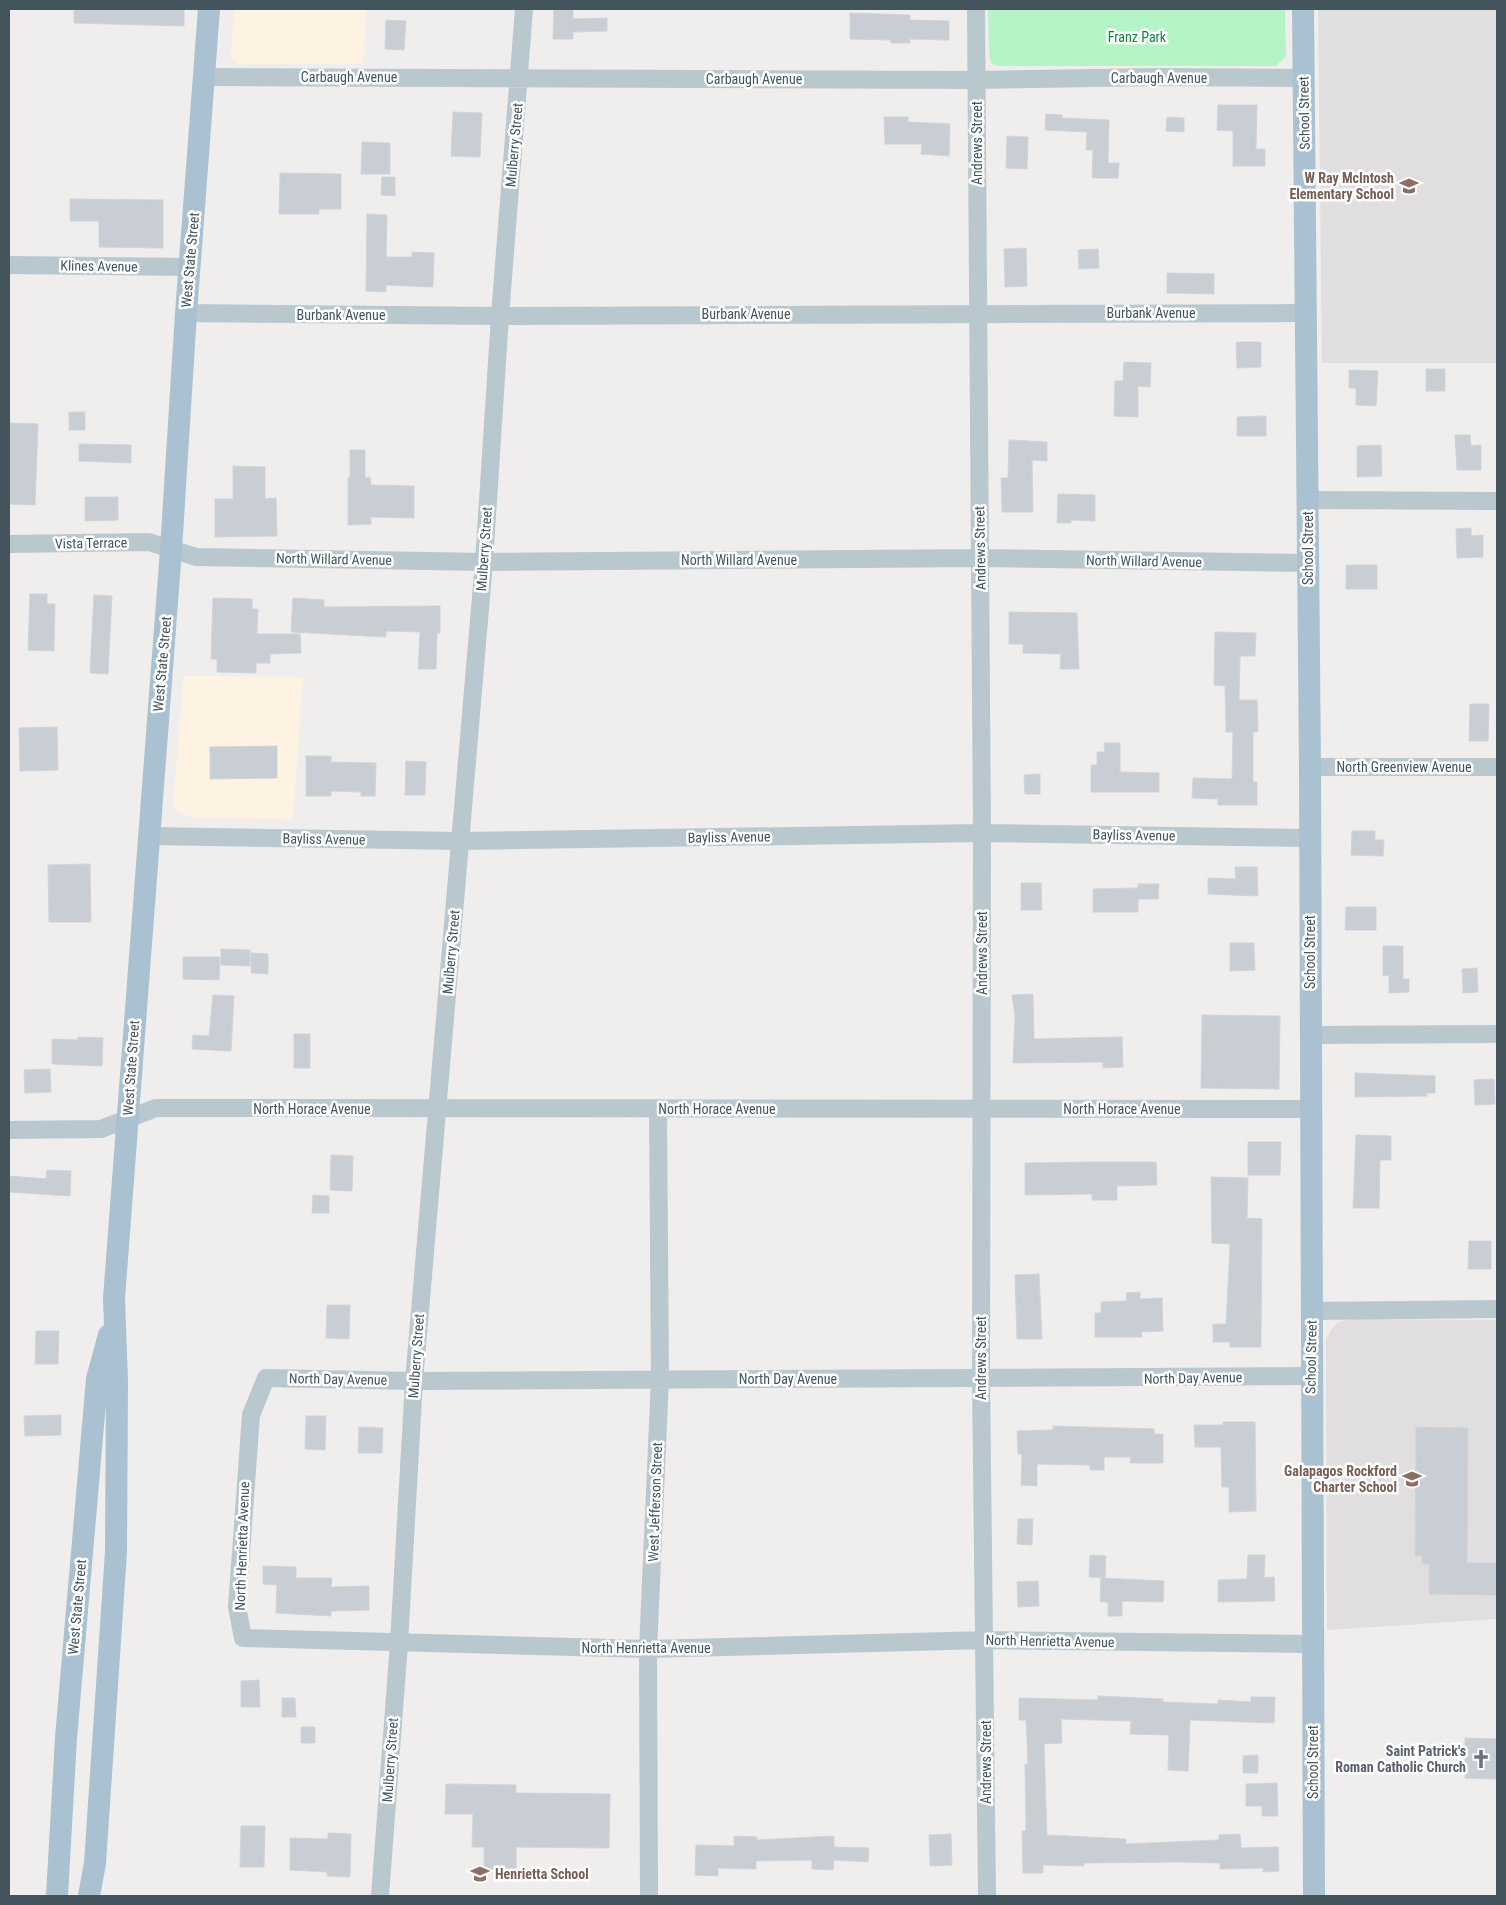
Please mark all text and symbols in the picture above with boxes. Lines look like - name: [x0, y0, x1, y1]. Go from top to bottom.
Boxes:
- park label: Franz Park: [1108, 29, 1167, 45]
- street label: Carbaugh Avenue: [301, 69, 398, 85]
- street label: Carbaugh Avenue: [1111, 70, 1208, 86]
- street label: Carbaugh Avenue: [706, 71, 803, 87]
- street label: School Street: [1295, 76, 1313, 150]
- street label: Andrews Street: [969, 101, 985, 185]
- street label: Mulberry Street: [502, 102, 526, 188]
- place label: W Ray McIntosh Elementary School: [1289, 170, 1394, 202]
- school or university icon: W Ray McIntosh Elementary School: [1398, 175, 1420, 197]
- street label: West State Street: [178, 212, 202, 308]
- street label: Klines Avenue: [60, 257, 138, 275]
- street label: Burbank Avenue: [1107, 305, 1196, 321]
- street label: Burbank Avenue: [702, 306, 791, 322]
- street label: Burbank Avenue: [297, 307, 386, 323]
- street label: Mulberry Street: [473, 506, 495, 592]
- street label: Andrews Street: [971, 506, 989, 590]
- street label: School Street: [1300, 511, 1316, 585]
- street label: Vista Terrace: [55, 534, 128, 552]
- street label: North Willard Avenue: [276, 550, 393, 568]
- street label: North Willard Avenue: [681, 552, 797, 568]
- street label: North Willard Avenue: [1086, 552, 1203, 570]
- street label: West State Street: [150, 616, 174, 712]
- street label: North Greenview Avenue: [1336, 759, 1472, 775]
- street label: Bayliss Avenue: [1092, 826, 1176, 844]
- street label: Bayliss Avenue: [687, 828, 771, 846]
- street label: Bayliss Avenue: [282, 830, 366, 848]
- street label: Mulberry Street: [439, 909, 463, 995]
- street label: Andrews Street: [974, 911, 990, 995]
- street label: School Street: [1302, 915, 1318, 989]
- street label: West State Street: [120, 1020, 142, 1116]
- street label: North Horace Avenue: [253, 1101, 371, 1117]
- street label: North Horace Avenue: [658, 1101, 776, 1117]
- street label: North Horace Avenue: [1063, 1101, 1181, 1117]
- street label: Mulberry Street: [405, 1313, 427, 1399]
- street label: Andrews Street: [973, 1316, 989, 1400]
- street label: School Street: [1302, 1320, 1320, 1394]
- street label: North Day Avenue: [1144, 1369, 1243, 1387]
- street label: North Day Avenue: [289, 1370, 388, 1388]
- street label: North Day Avenue: [739, 1371, 838, 1387]
- street label: West Jefferson Street: [645, 1442, 665, 1562]
- place label: Galapagos Rockford Charter School: [1284, 1463, 1397, 1495]
- school or university icon: Galapagos Rockford Charter School: [1401, 1468, 1423, 1490]
- street label: North Henrietta Avenue: [232, 1481, 252, 1611]
- street label: West State Street: [65, 1559, 89, 1655]
- street label: North Henrietta Avenue: [985, 1632, 1115, 1650]
- street label: North Henrietta Avenue: [581, 1640, 711, 1656]
- street label: Mulberry Street: [379, 1717, 401, 1803]
- street label: Andrews Street: [978, 1720, 994, 1804]
- street label: School Street: [1305, 1725, 1321, 1799]
- place label: Saint Patrick's Roman Catholic Church: [1335, 1743, 1466, 1775]
- church icon: Saint Patrick's Roman Catholic Church: [1470, 1748, 1492, 1770]
- school or university icon: Henrietta School: [469, 1863, 491, 1885]
- place label: Henrietta School: [495, 1866, 589, 1882]

